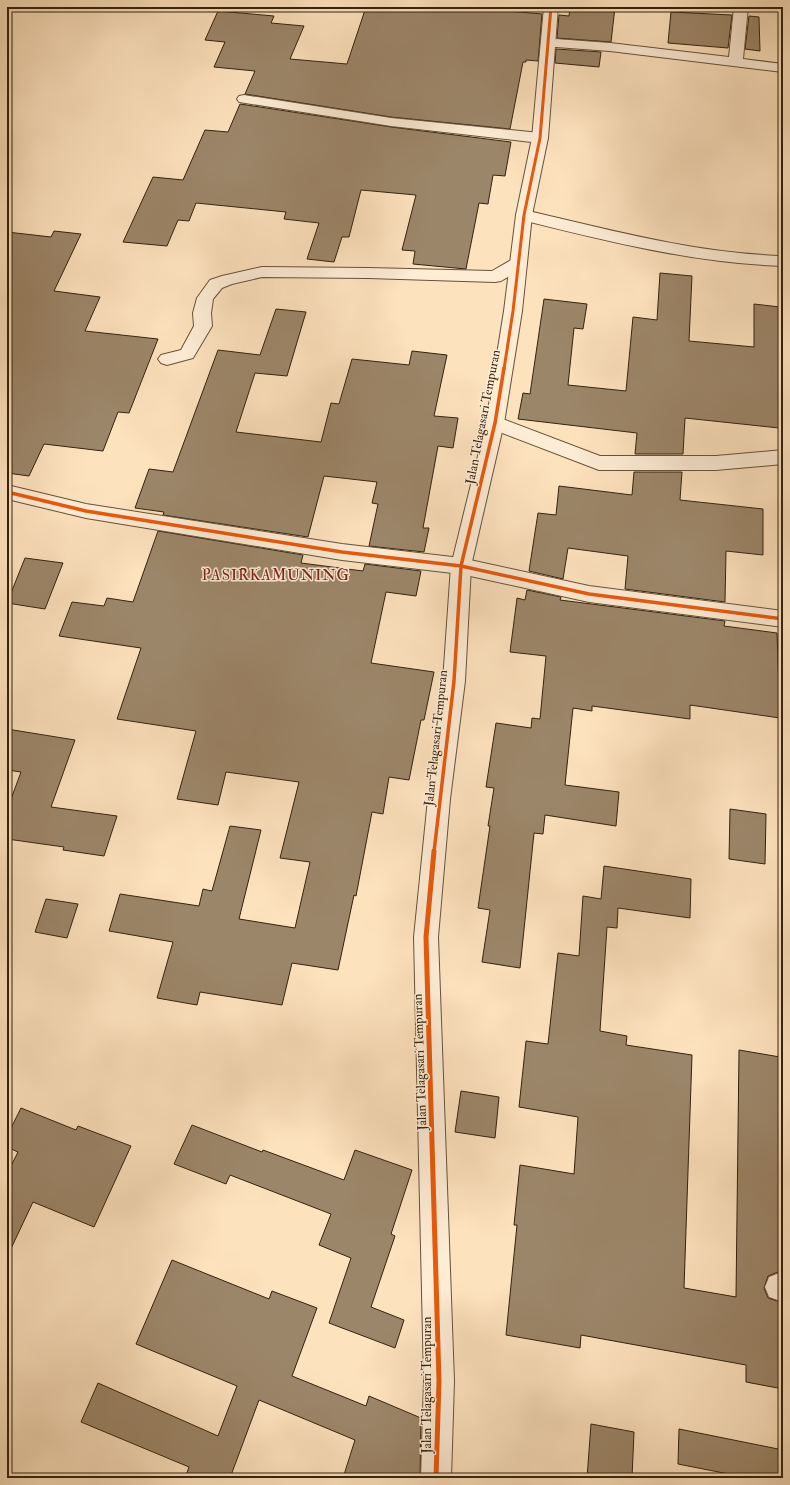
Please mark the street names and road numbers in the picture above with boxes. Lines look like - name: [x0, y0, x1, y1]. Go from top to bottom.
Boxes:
- street label: Jalan Telagasari Tempuran: [462, 348, 505, 487]
- street label: Jalan Telagasari Tempuran: [421, 669, 452, 808]
- street label: Jalan Telagasari Tempuran: [410, 993, 431, 1132]
- street label: Jalan Telagasari Tempuran: [419, 1316, 436, 1454]

